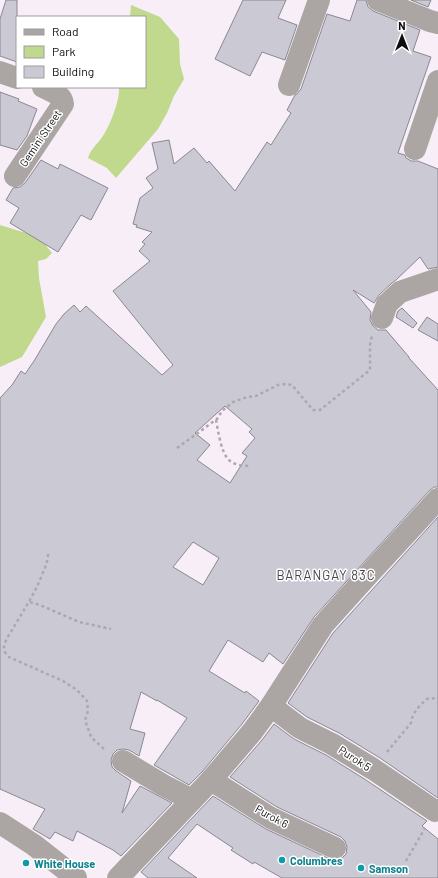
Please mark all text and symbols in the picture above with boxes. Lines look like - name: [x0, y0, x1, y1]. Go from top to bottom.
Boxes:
- legend: [16, 16, 146, 88]
- north arrow: [382, 16, 422, 56]
- text: N: [398, 19, 406, 32]
- text: Road: [52, 24, 79, 38]
- text: Park: [52, 44, 76, 58]
- text: Building: [52, 64, 94, 78]
- street label: Gemini Street: [16, 107, 64, 169]
- district label: BARANGAY 83C: [276, 567, 376, 583]
- street label: Purok 5: [336, 743, 374, 773]
- street label: Purok 6: [253, 802, 291, 831]
- place label: Columbres: [290, 854, 343, 867]
- marker: Columbres: [277, 855, 287, 865]
- place label: White House: [34, 857, 95, 870]
- marker: White House: [21, 858, 31, 868]
- place label: Samson: [369, 862, 408, 875]
- marker: Samson: [356, 863, 366, 873]

